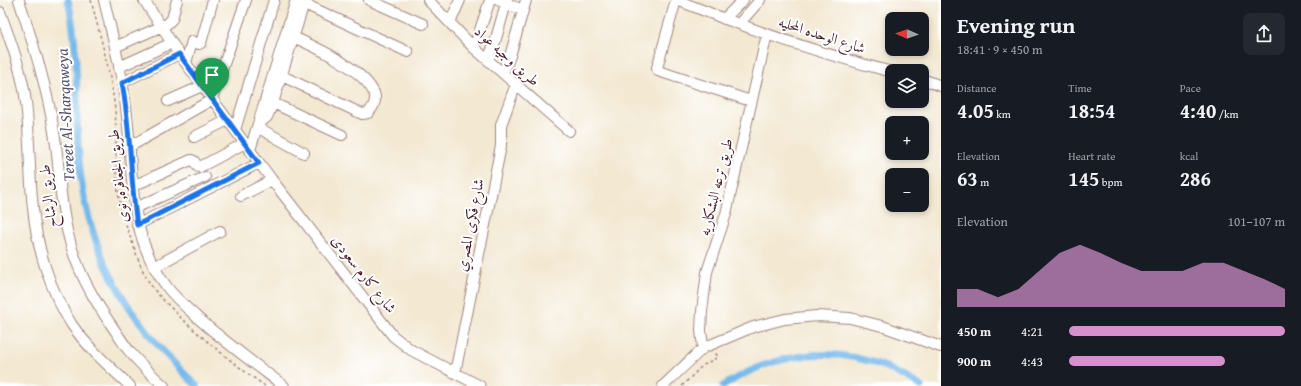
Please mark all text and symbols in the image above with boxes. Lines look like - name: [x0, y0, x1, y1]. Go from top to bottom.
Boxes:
- text: Evening run: [957, 9, 1075, 41]
- street label: شارع الوحده المحليه: [775, 11, 868, 61]
- north arrow: [885, 12, 929, 56]
- map controls: [885, 12, 929, 212]
- button: share: [1243, 13, 1285, 55]
- street label: طريق وجيه عواد: [470, 21, 545, 91]
- text: 18:41 · 9 × 450 m: [957, 40, 1043, 59]
- water label: Tereet Al-Sharqaweya: [49, 47, 80, 182]
- pin: [195, 58, 229, 99]
- icon: arrive: [201, 64, 223, 86]
- button: layers: [885, 64, 929, 108]
- text: Distance: [957, 80, 996, 96]
- text: Time: [1068, 80, 1092, 96]
- text: Pace: [1180, 80, 1201, 96]
- text: 4.05: [957, 96, 994, 125]
- text: 18:54: [1068, 96, 1115, 125]
- text: 4:40: [1180, 96, 1216, 125]
- text: km: [994, 106, 1011, 122]
- text: /km: [1216, 106, 1239, 122]
- button: +: [885, 116, 929, 160]
- street label: طريق الجعافره, نوى: [102, 128, 133, 224]
- street label: طريق ترعه البشكاريه: [693, 136, 738, 238]
- text: Elevation: [957, 148, 1000, 164]
- text: Heart rate: [1068, 148, 1116, 164]
- text: kcal: [1180, 148, 1198, 164]
- street label: طريق الرشاح: [33, 163, 65, 229]
- text: 63: [957, 164, 978, 193]
- text: 145: [1068, 164, 1099, 193]
- text: 286: [1180, 164, 1211, 193]
- button: −: [885, 168, 929, 212]
- text: m: [978, 174, 989, 190]
- text: bpm: [1099, 174, 1122, 190]
- street label: شارع فكرى المصري: [450, 177, 492, 274]
- text: Elevation: [957, 212, 1008, 231]
- text: 101–107 m: [1228, 212, 1285, 231]
- street label: شارع كارم سعودى: [325, 230, 402, 319]
- text: 450 m: [957, 322, 991, 341]
- text: 4:21: [1021, 322, 1043, 341]
- text: 900 m: [957, 352, 991, 371]
- text: 4:43: [1021, 352, 1043, 371]

